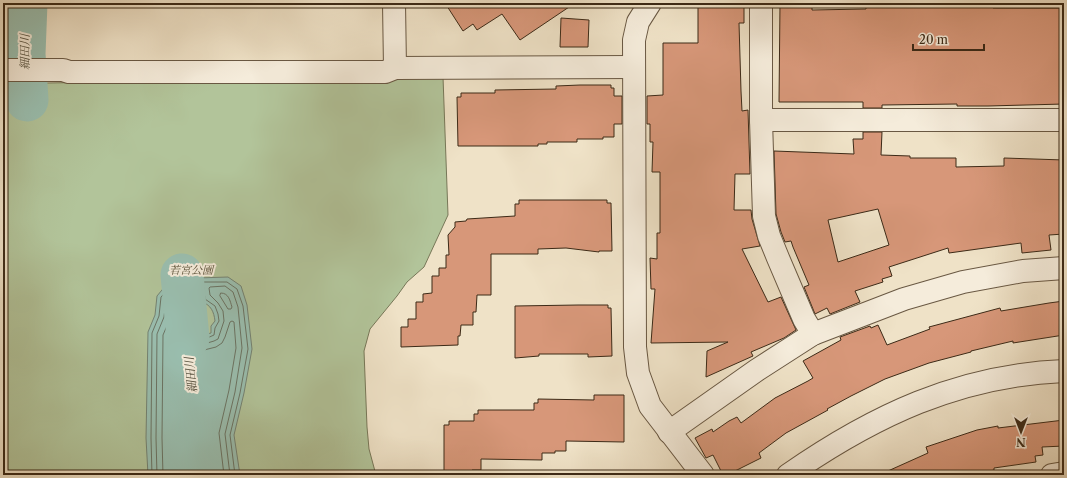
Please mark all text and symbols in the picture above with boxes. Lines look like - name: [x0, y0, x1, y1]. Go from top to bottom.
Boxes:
- scale bar: [913, 26, 984, 52]
- water label: 細田川: [17, 32, 32, 70]
- text: 20 m: [919, 32, 948, 47]
- park label: 若宮公園: [169, 263, 215, 277]
- water label: 細田川: [181, 354, 200, 394]
- north arrow: [1001, 412, 1041, 452]
- text: N: [1016, 435, 1026, 449]

